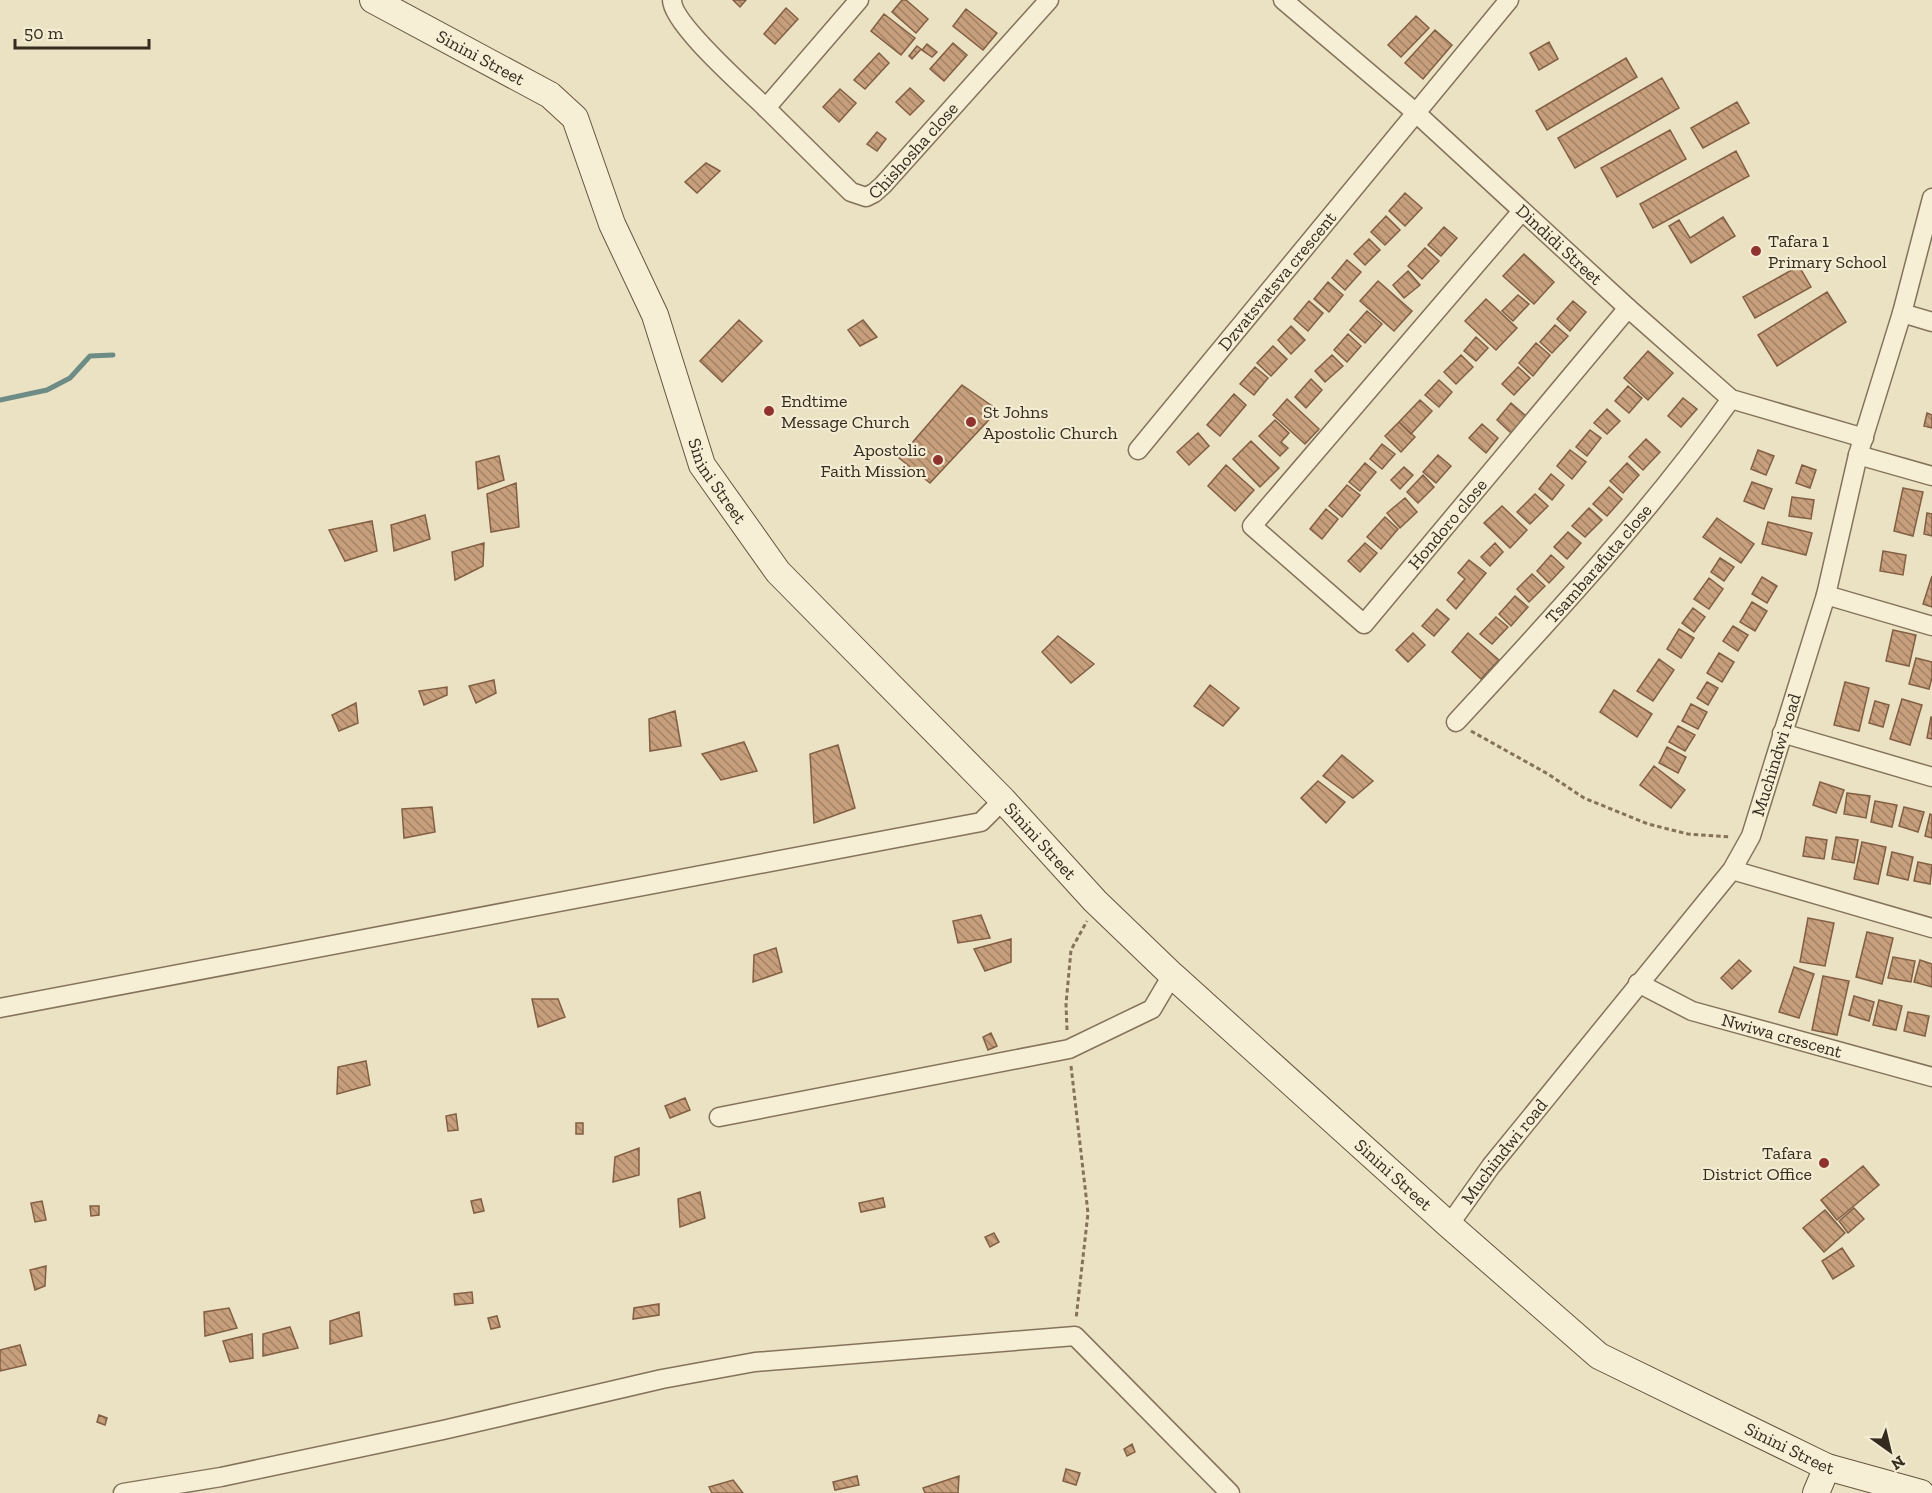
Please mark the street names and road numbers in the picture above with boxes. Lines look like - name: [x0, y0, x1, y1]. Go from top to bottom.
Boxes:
- street label: Sinini Street: [433, 25, 529, 90]
- street label: Chishosha close: [864, 98, 963, 204]
- street label: Dindidi Street: [1511, 199, 1607, 290]
- street label: Dzvatsvatsva crescent: [1214, 207, 1341, 355]
- street label: Sinini Street: [683, 436, 751, 528]
- street label: Hondoro close: [1403, 474, 1492, 574]
- street label: Tsambarafuta close: [1541, 500, 1656, 628]
- street label: Muchindwi road: [1747, 691, 1806, 819]
- street label: Sinini Street: [1000, 798, 1081, 884]
- street label: Nwiwa crescent: [1719, 1009, 1845, 1063]
- street label: Muchindwi road: [1456, 1094, 1552, 1208]
- street label: Sinini Street: [1350, 1134, 1437, 1216]
- street label: Sinini Street: [1741, 1418, 1837, 1479]

